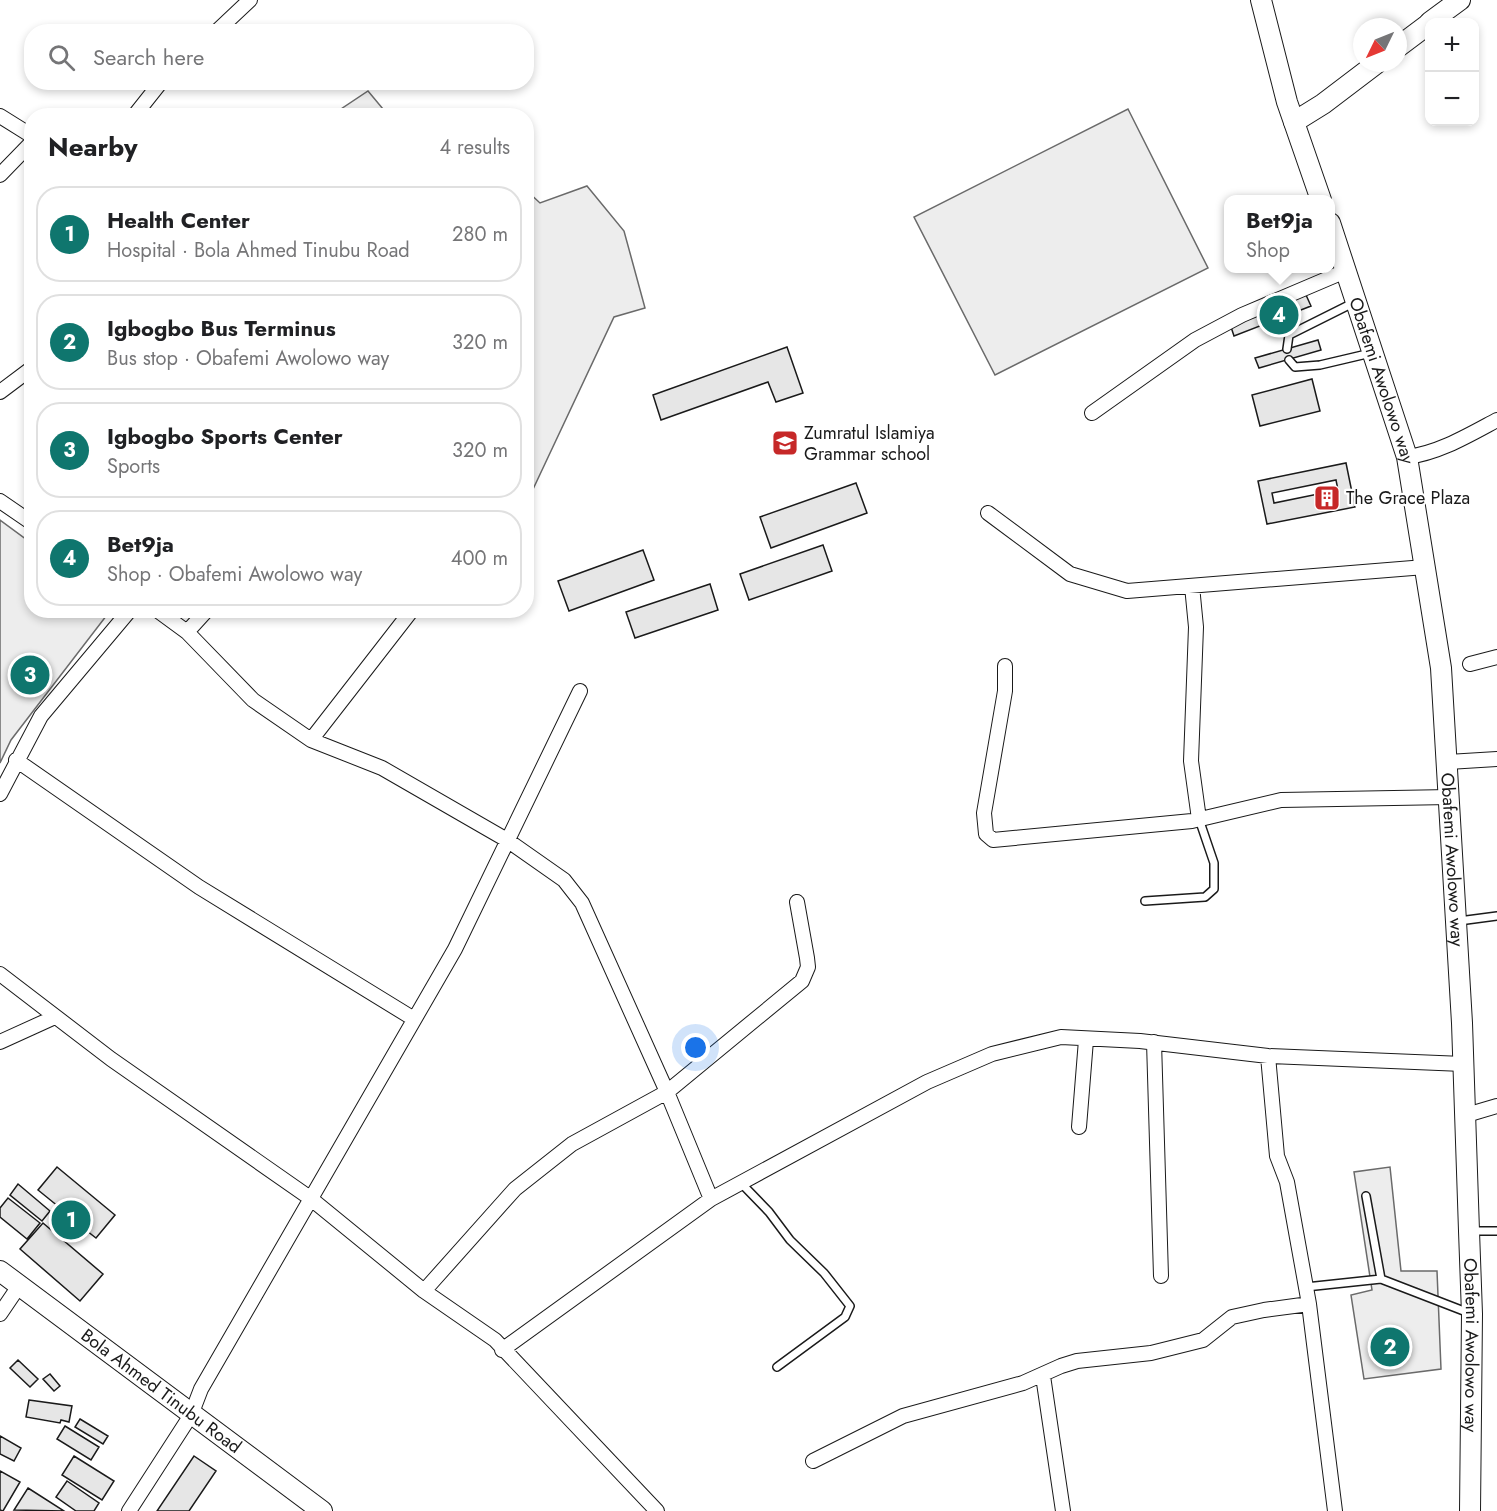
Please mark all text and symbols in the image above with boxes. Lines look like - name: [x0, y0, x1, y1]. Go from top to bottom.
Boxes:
- north arrow: [1353, 18, 1407, 72]
- map controls: [1425, 18, 1479, 126]
- button: +: [1425, 18, 1479, 72]
- search box: [24, 24, 534, 90]
- icon: search: [45, 41, 78, 74]
- text: Search here: [93, 41, 204, 73]
- button: −: [1425, 72, 1479, 126]
- text: Nearby: [48, 128, 137, 166]
- text: 4 results: [439, 133, 510, 162]
- popup: [1224, 195, 1335, 273]
- text: Health Center: [107, 204, 250, 236]
- text: Bet9ja: [1246, 204, 1313, 236]
- text: 1: [64, 220, 75, 249]
- text: 280 m: [452, 220, 508, 249]
- text: Hospital · Bola Ahmed Tinubu Road: [107, 236, 410, 265]
- text: Shop: [1246, 236, 1290, 265]
- pin: 4: [1260, 292, 1298, 338]
- street label: Obafemi Awolowo way: [1342, 294, 1421, 466]
- text: Igbogbo Bus Terminus: [107, 312, 336, 344]
- text: 2: [63, 328, 76, 357]
- text: 320 m: [452, 328, 508, 357]
- text: Bus stop · Obafemi Awolowo way: [107, 344, 389, 373]
- text: Igbogbo Sports Center: [107, 420, 343, 452]
- place label: Zumratul Islamiya Grammar school: [804, 420, 935, 467]
- school or university icon: Zumratul Islamiya Grammar school: [770, 428, 800, 458]
- text: 3: [63, 436, 76, 465]
- text: 320 m: [452, 436, 508, 465]
- text: Sports: [107, 452, 160, 481]
- building icon: The Grace Plaza: [1312, 483, 1342, 513]
- place label: The Grace Plaza: [1346, 485, 1470, 511]
- text: Bet9ja: [107, 528, 174, 560]
- text: 4: [63, 544, 76, 573]
- text: 400 m: [451, 544, 508, 573]
- text: Shop · Obafemi Awolowo way: [107, 560, 362, 589]
- pin: 3: [10, 652, 50, 698]
- street label: Obafemi Awolowo way: [1434, 772, 1470, 947]
- your location: [681, 1033, 710, 1062]
- pin: 1: [52, 1198, 90, 1242]
- street label: Obafemi Awolowo way: [1457, 1258, 1485, 1432]
- street label: Bola Ahmed Tinubu Road: [75, 1323, 247, 1460]
- pin: 2: [1370, 1324, 1410, 1370]

